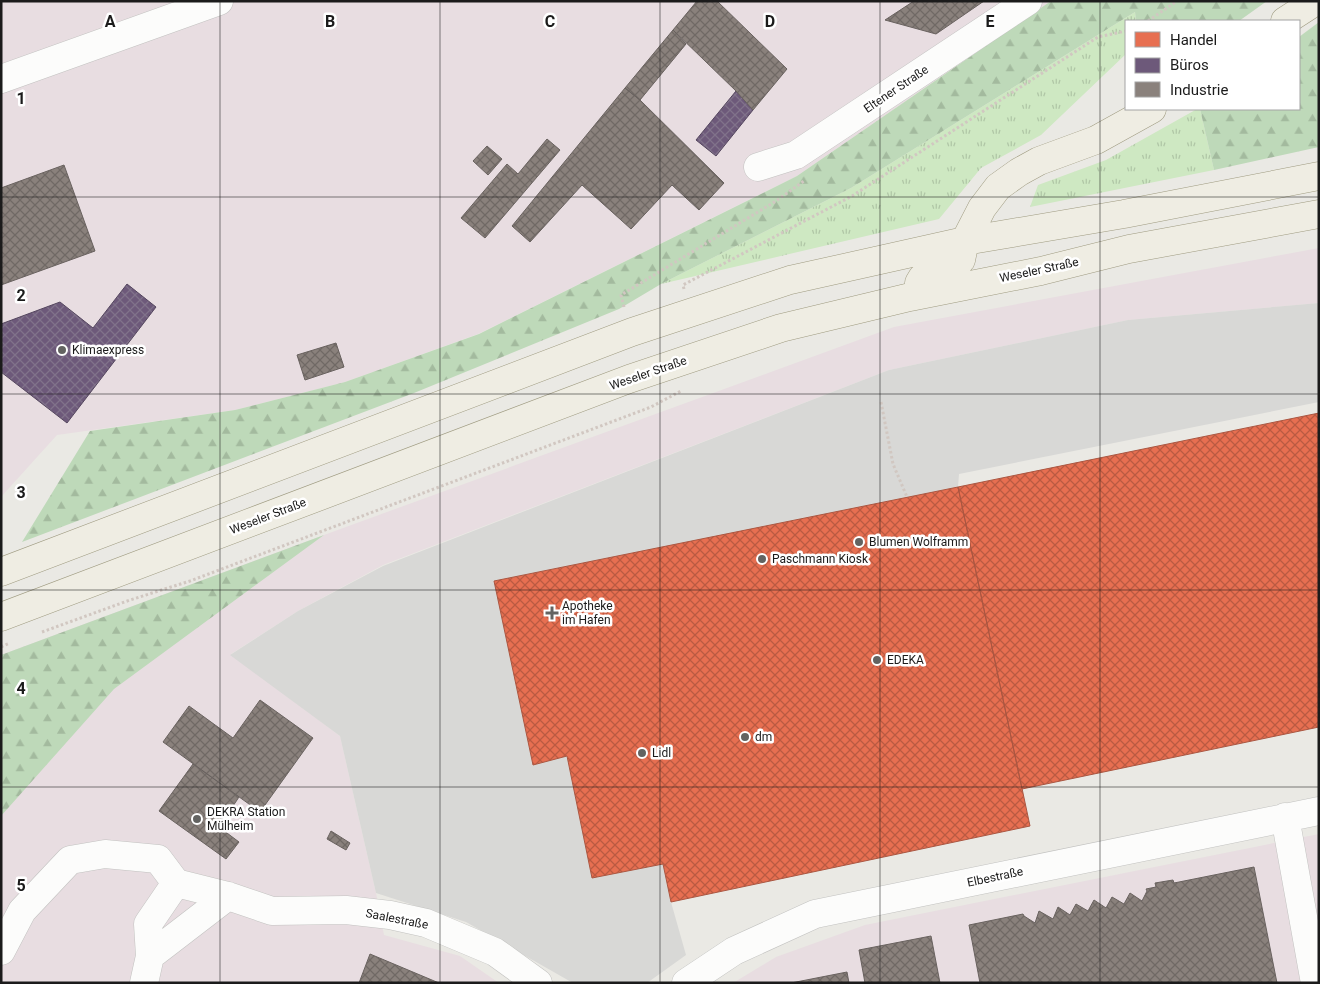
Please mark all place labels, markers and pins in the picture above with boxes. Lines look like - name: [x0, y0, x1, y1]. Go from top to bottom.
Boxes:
- place label: Klimaexpress: [72, 343, 144, 357]
- marker: Klimaexpress: [56, 344, 68, 356]
- place label: Blumen Wolframm: [869, 535, 968, 549]
- marker: Blumen Wolframm: [853, 536, 865, 548]
- place label: Paschmann Kiosk: [772, 552, 869, 566]
- marker: Paschmann Kiosk: [756, 553, 768, 565]
- place label: Apotheke im Hafen: [562, 599, 613, 627]
- marker: Apotheke im Hafen: [546, 607, 558, 619]
- place label: EDEKA: [887, 653, 924, 667]
- marker: EDEKA: [871, 654, 883, 666]
- place label: dm: [755, 730, 772, 744]
- marker: dm: [739, 731, 751, 743]
- place label: Lidl: [652, 746, 671, 760]
- marker: Lidl: [636, 747, 648, 759]
- place label: DEKRA Station Mülheim: [207, 805, 285, 833]
- marker: DEKRA Station Mülheim: [191, 813, 203, 825]

